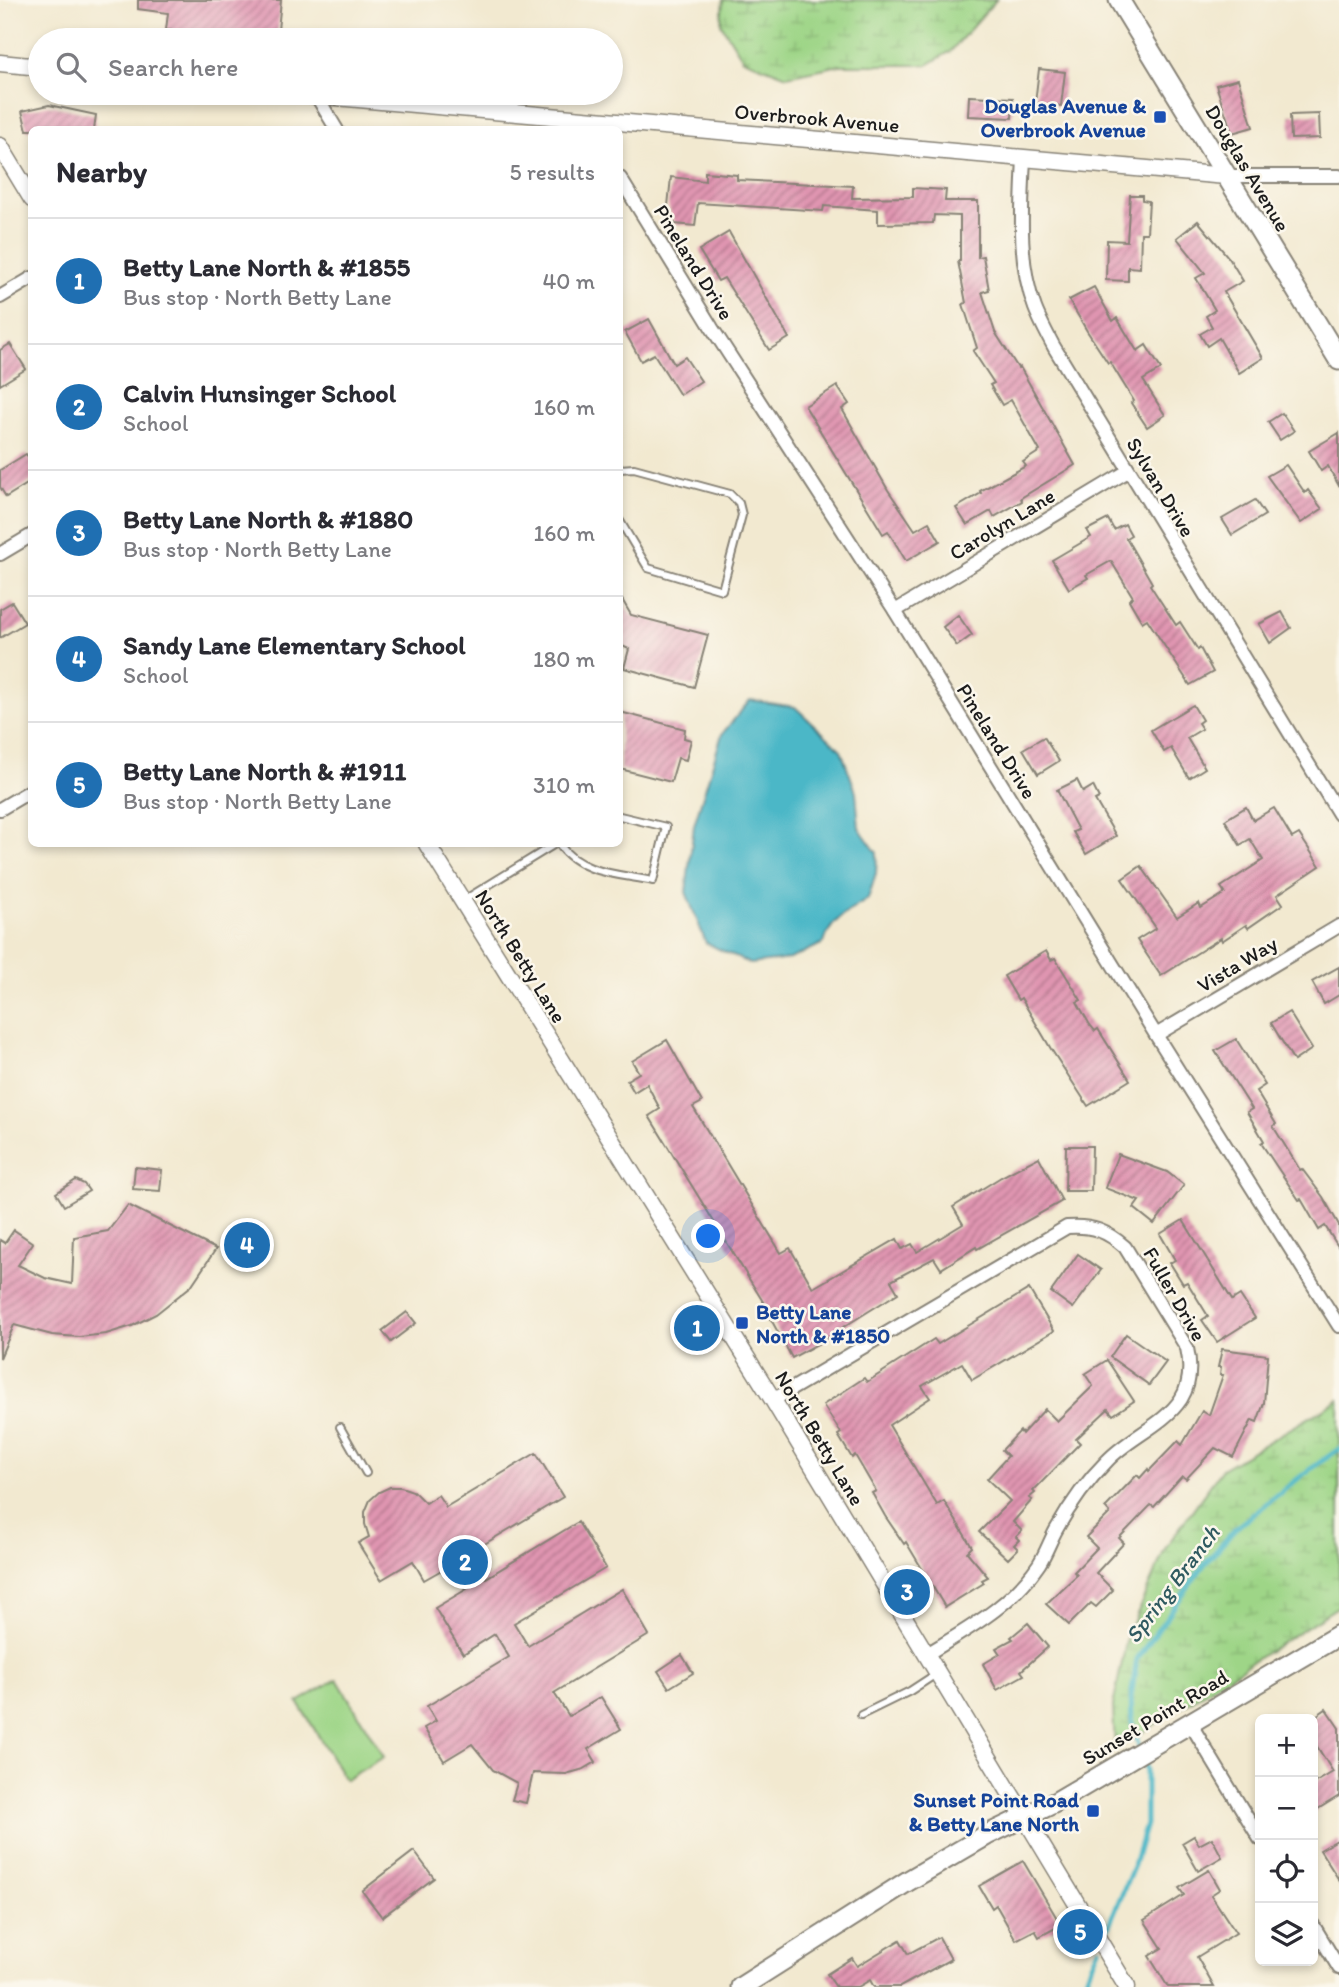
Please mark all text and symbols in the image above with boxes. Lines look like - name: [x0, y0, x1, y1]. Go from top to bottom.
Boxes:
- search box: [28, 28, 623, 105]
- icon: search: [52, 48, 90, 86]
- text: Search here: [108, 51, 238, 83]
- place label: Douglas Avenue & Overbrook Avenue: [980, 93, 1146, 142]
- street label: Overbrook Avenue: [733, 98, 901, 138]
- street label: Douglas Avenue: [1200, 100, 1296, 236]
- marker: Douglas Avenue & Overbrook Avenue: [1152, 109, 1168, 125]
- text: Nearby: [56, 153, 147, 190]
- text: 5 results: [509, 158, 595, 186]
- street label: Pineland Drive: [649, 200, 739, 324]
- text: Betty Lane North & #1855: [123, 251, 410, 283]
- text: 1: [74, 267, 84, 295]
- text: 40 m: [542, 267, 595, 295]
- text: Bus stop · North Betty Lane: [123, 283, 392, 311]
- text: Calvin Hunsinger School: [123, 377, 396, 409]
- text: 2: [73, 393, 85, 421]
- text: 160 m: [533, 393, 595, 421]
- text: School: [123, 409, 188, 437]
- street label: Sylvan Drive: [1122, 433, 1200, 541]
- street label: Carolyn Lane: [945, 483, 1059, 565]
- text: Betty Lane North & #1880: [123, 503, 413, 535]
- text: 3: [73, 519, 85, 547]
- text: 160 m: [533, 519, 595, 547]
- text: Bus stop · North Betty Lane: [123, 535, 392, 563]
- text: Sandy Lane Elementary School: [123, 629, 466, 661]
- text: 4: [72, 645, 86, 673]
- text: 180 m: [533, 645, 595, 673]
- text: School: [123, 661, 188, 689]
- street label: Pineland Drive: [952, 679, 1042, 803]
- text: Betty Lane North & #1911: [123, 755, 406, 787]
- text: 5: [73, 771, 85, 799]
- text: 310 m: [533, 771, 595, 799]
- text: Bus stop · North Betty Lane: [123, 787, 392, 815]
- street label: North Betty Lane: [470, 885, 572, 1027]
- street label: Vista Way: [1193, 930, 1282, 998]
- pin: 4: [224, 1219, 270, 1271]
- your location: [691, 1219, 725, 1253]
- street label: Fuller Drive: [1138, 1243, 1212, 1345]
- place label: Betty Lane North & #1850: [756, 1299, 890, 1348]
- pin: 1: [674, 1302, 720, 1354]
- marker: Betty Lane North & #1850: [734, 1315, 750, 1331]
- street label: North Betty Lane: [770, 1366, 870, 1510]
- water label: Spring Branch: [1119, 1519, 1225, 1648]
- pin: 2: [442, 1536, 488, 1588]
- pin: 3: [884, 1566, 930, 1618]
- street label: Sunset Point Road: [1078, 1663, 1233, 1770]
- map controls: [1255, 1714, 1318, 1966]
- button: +: [1255, 1714, 1318, 1777]
- button: −: [1255, 1777, 1318, 1840]
- place label: Sunset Point Road & Betty Lane North: [909, 1787, 1080, 1837]
- marker: Sunset Point Road & Betty Lane North: [1085, 1803, 1101, 1819]
- button: locate: [1255, 1840, 1318, 1903]
- button: layers: [1255, 1903, 1318, 1966]
- pin: 5: [1057, 1906, 1103, 1958]

